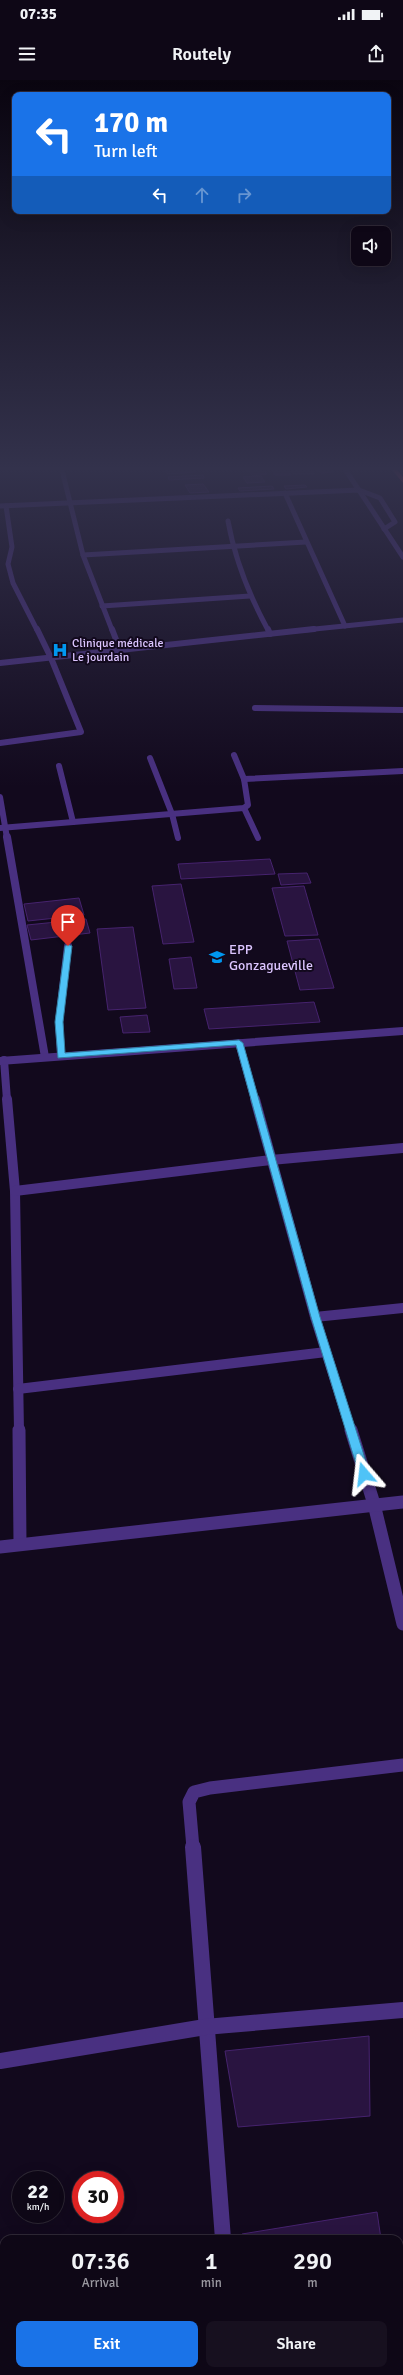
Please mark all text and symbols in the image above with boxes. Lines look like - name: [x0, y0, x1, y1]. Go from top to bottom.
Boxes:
- text: 07:35: [20, 5, 57, 23]
- icon: menu: [16, 43, 38, 65]
- text: Routely: [172, 43, 231, 65]
- icon: share: [365, 43, 387, 65]
- text: 170 m: [94, 106, 168, 140]
- icon: left: [28, 108, 80, 160]
- text: Turn left: [94, 140, 157, 162]
- icon: left: [149, 184, 171, 206]
- icon: ahead: [191, 184, 213, 206]
- icon: right: [233, 184, 255, 206]
- map controls: [351, 226, 391, 266]
- button: sound: [351, 226, 391, 266]
- place label: Clinique médicale Le jourdain: [72, 636, 164, 665]
- hospital icon: Clinique médicale Le jourdain: [51, 641, 69, 659]
- pin: [51, 905, 85, 946]
- icon: arrive: [57, 911, 79, 933]
- place label: EPP Gonzagueville: [229, 941, 313, 974]
- school or university icon: EPP Gonzagueville: [208, 948, 226, 966]
- position arrow: [343, 1453, 385, 1495]
- speed limit sign: 30: [72, 2171, 124, 2223]
- text: 22: [27, 2179, 49, 2204]
- text: km/h: [27, 2201, 49, 2213]
- text: 07:36: [71, 2246, 130, 2276]
- text: 1: [205, 2246, 218, 2276]
- text: 290: [293, 2246, 332, 2276]
- text: Arrival: [82, 2275, 119, 2291]
- text: min: [201, 2275, 222, 2291]
- text: m: [307, 2275, 318, 2291]
- button: Exit: [16, 2321, 198, 2367]
- button: Share: [206, 2321, 387, 2367]

